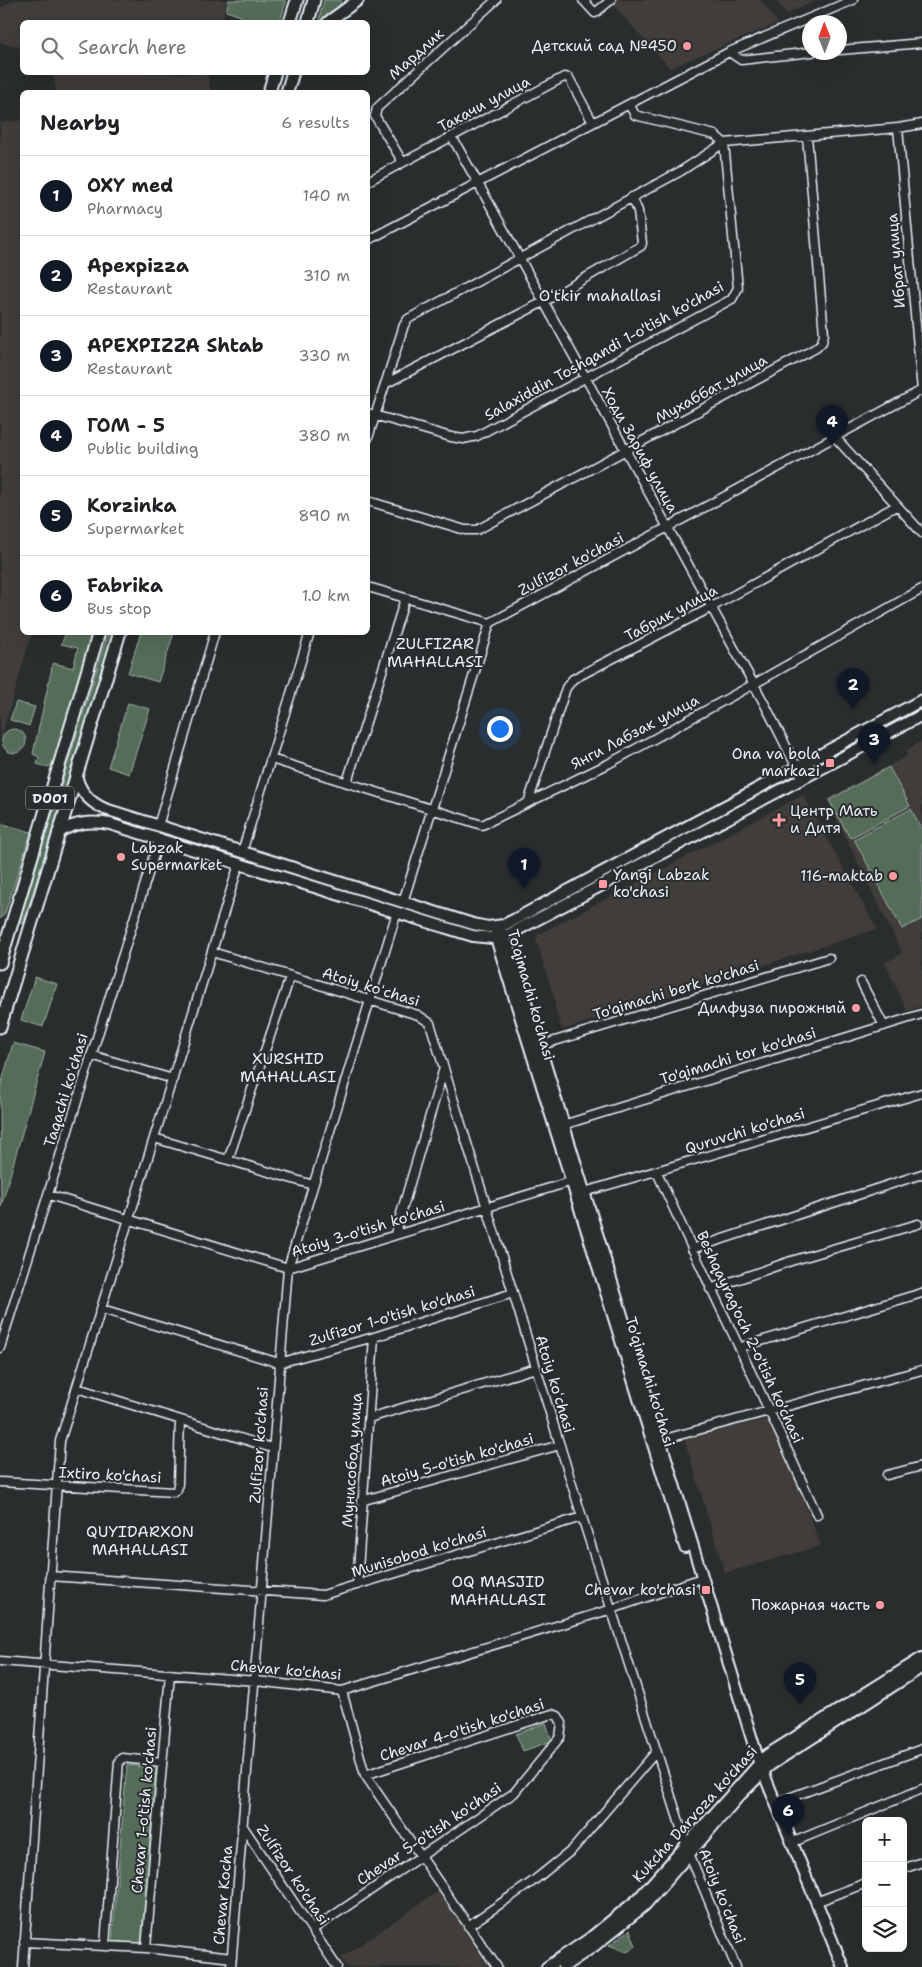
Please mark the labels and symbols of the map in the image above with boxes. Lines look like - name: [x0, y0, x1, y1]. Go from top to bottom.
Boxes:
- north arrow: [802, 15, 847, 60]
- street label: Мардлик: [384, 24, 448, 84]
- place label: Детский сад №450: [532, 36, 677, 56]
- marker: Детский сад №450: [681, 40, 693, 52]
- street label: Такачи улица: [434, 71, 534, 137]
- street label: Ибрат улица: [882, 212, 910, 309]
- street label: Salaxiddin Toshqandi 1-o'tish ko'chasi: [481, 277, 727, 425]
- district label: Oʻtkir mahallasi: [539, 285, 661, 306]
- street label: Мухаббат улица: [651, 350, 771, 428]
- street label: Ходи Зариф улица: [597, 384, 683, 517]
- pin: 4: [816, 405, 848, 446]
- street label: Zulfizor ko'chasi: [515, 528, 627, 600]
- street label: Табрик улица: [621, 580, 721, 646]
- district label: ZULFIZAR MAHALLASI: [387, 633, 483, 672]
- pin: 2: [837, 668, 869, 709]
- street label: Янги Лабзак улица: [568, 689, 703, 774]
- your location: [487, 716, 513, 742]
- pin: 3: [858, 723, 890, 764]
- place label: Ona va bola markazi: [732, 744, 821, 781]
- marker: Ona va bola markazi: [824, 757, 836, 769]
- road number: D001: [26, 786, 74, 810]
- place label: Центр Мать и Дитя: [790, 801, 878, 838]
- marker: Центр Мать и Дитя: [772, 813, 786, 827]
- place label: Labzak Supermarket: [131, 838, 222, 875]
- pin: 1: [508, 848, 540, 889]
- marker: Labzak Supermarket: [115, 851, 127, 863]
- place label: Yangi Labzak ko'chasi: [613, 865, 710, 902]
- place label: 116-maktab: [800, 866, 883, 886]
- marker: 116-maktab: [887, 870, 899, 882]
- marker: Yangi Labzak ko'chasi: [597, 878, 609, 890]
- street label: To'qimachi ko'chasi: [503, 927, 559, 1063]
- street label: To'qimachi berk ko'chasi: [591, 955, 761, 1025]
- street label: Atoiy koʻchasi: [320, 963, 422, 1011]
- place label: Дилфуза пирожный: [698, 998, 846, 1018]
- marker: Дилфуза пирожный: [850, 1002, 862, 1014]
- street label: To'qimachi tor ko'chasi: [657, 1023, 819, 1089]
- street label: Taqachi koʻchasi: [39, 1031, 93, 1149]
- district label: XURSHID MAHALLASI: [240, 1048, 336, 1087]
- street label: Quruvchi ko'chasi: [683, 1103, 807, 1159]
- street label: Atoiy 3-o'tish ko'chasi: [289, 1196, 447, 1262]
- street label: Beshqayrag'och 2-o'tish ko'chasi: [692, 1228, 808, 1446]
- street label: Zulfizor 1-o'tish ko'chasi: [306, 1281, 478, 1351]
- street label: To'qimachi ko'chasi: [621, 1314, 679, 1450]
- street label: Atoiy koʻchasi: [531, 1333, 579, 1435]
- street label: Zulfizor ko'chasi: [245, 1386, 273, 1504]
- street label: Мунисобод улица: [337, 1391, 367, 1528]
- street label: Atoiy 5-o'tish ko'chasi: [378, 1429, 536, 1491]
- street label: Ixtiro ko'chasi: [58, 1462, 162, 1488]
- district label: QUYIDARXON MAHALLASI: [86, 1521, 194, 1560]
- street label: Munisobod ko'chasi: [349, 1522, 489, 1582]
- district label: OQ MASJID MAHALLASI: [450, 1571, 546, 1610]
- place label: Chevar ko'chasi: [585, 1580, 696, 1600]
- marker: Chevar ko'chasi: [700, 1584, 712, 1596]
- place label: Пожарная часть: [751, 1595, 870, 1615]
- marker: Пожарная часть: [874, 1599, 886, 1611]
- street label: Chevar ko'chasi: [230, 1655, 342, 1685]
- pin: 5: [784, 1663, 816, 1704]
- street label: Chevar 4-o'tish ko'chasi: [377, 1694, 547, 1766]
- street label: Chevar 1-o'tish ko'chasi: [127, 1726, 161, 1894]
- street label: Kukcha Darvoza ko'chasi: [628, 1741, 762, 1887]
- street label: Chevar 5-o'tish ko'chasi: [353, 1778, 505, 1890]
- pin: 6: [772, 1794, 804, 1835]
- street label: Zulfizor ko'chasi: [252, 1821, 334, 1929]
- street label: Chevar Kocha: [209, 1844, 237, 1945]
- street label: Atoiy koʻchasi: [694, 1845, 750, 1947]

